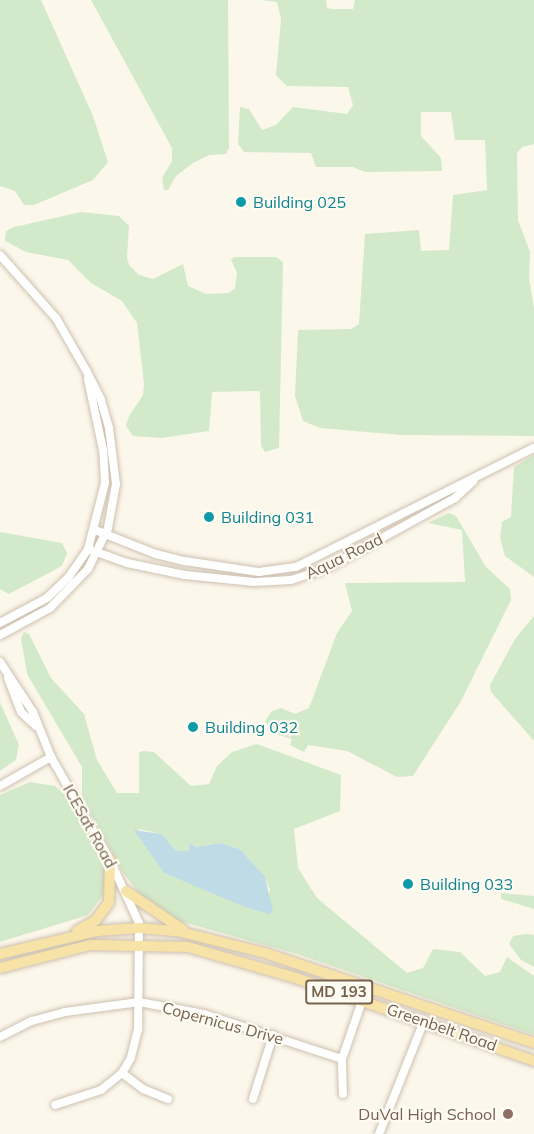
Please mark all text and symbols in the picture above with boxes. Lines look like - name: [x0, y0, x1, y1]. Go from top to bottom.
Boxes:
- place label: Building 025: [253, 192, 346, 212]
- marker: Building 025: [234, 195, 248, 209]
- place label: Building 031: [221, 507, 314, 527]
- marker: Building 031: [202, 510, 216, 524]
- street label: Aqua Road: [302, 529, 386, 583]
- place label: Building 032: [205, 717, 298, 737]
- marker: Building 032: [186, 720, 200, 734]
- street label: ICESat Road: [59, 781, 121, 871]
- place label: Building 033: [420, 874, 513, 894]
- marker: Building 033: [401, 877, 415, 891]
- road number: MD 193: [304, 980, 374, 1004]
- street label: Copernicus Drive: [160, 998, 286, 1048]
- street label: Greenbelt Road: [384, 999, 500, 1055]
- place label: DuVal High School: [358, 1104, 496, 1124]
- marker: DuVal High School: [501, 1107, 515, 1121]

